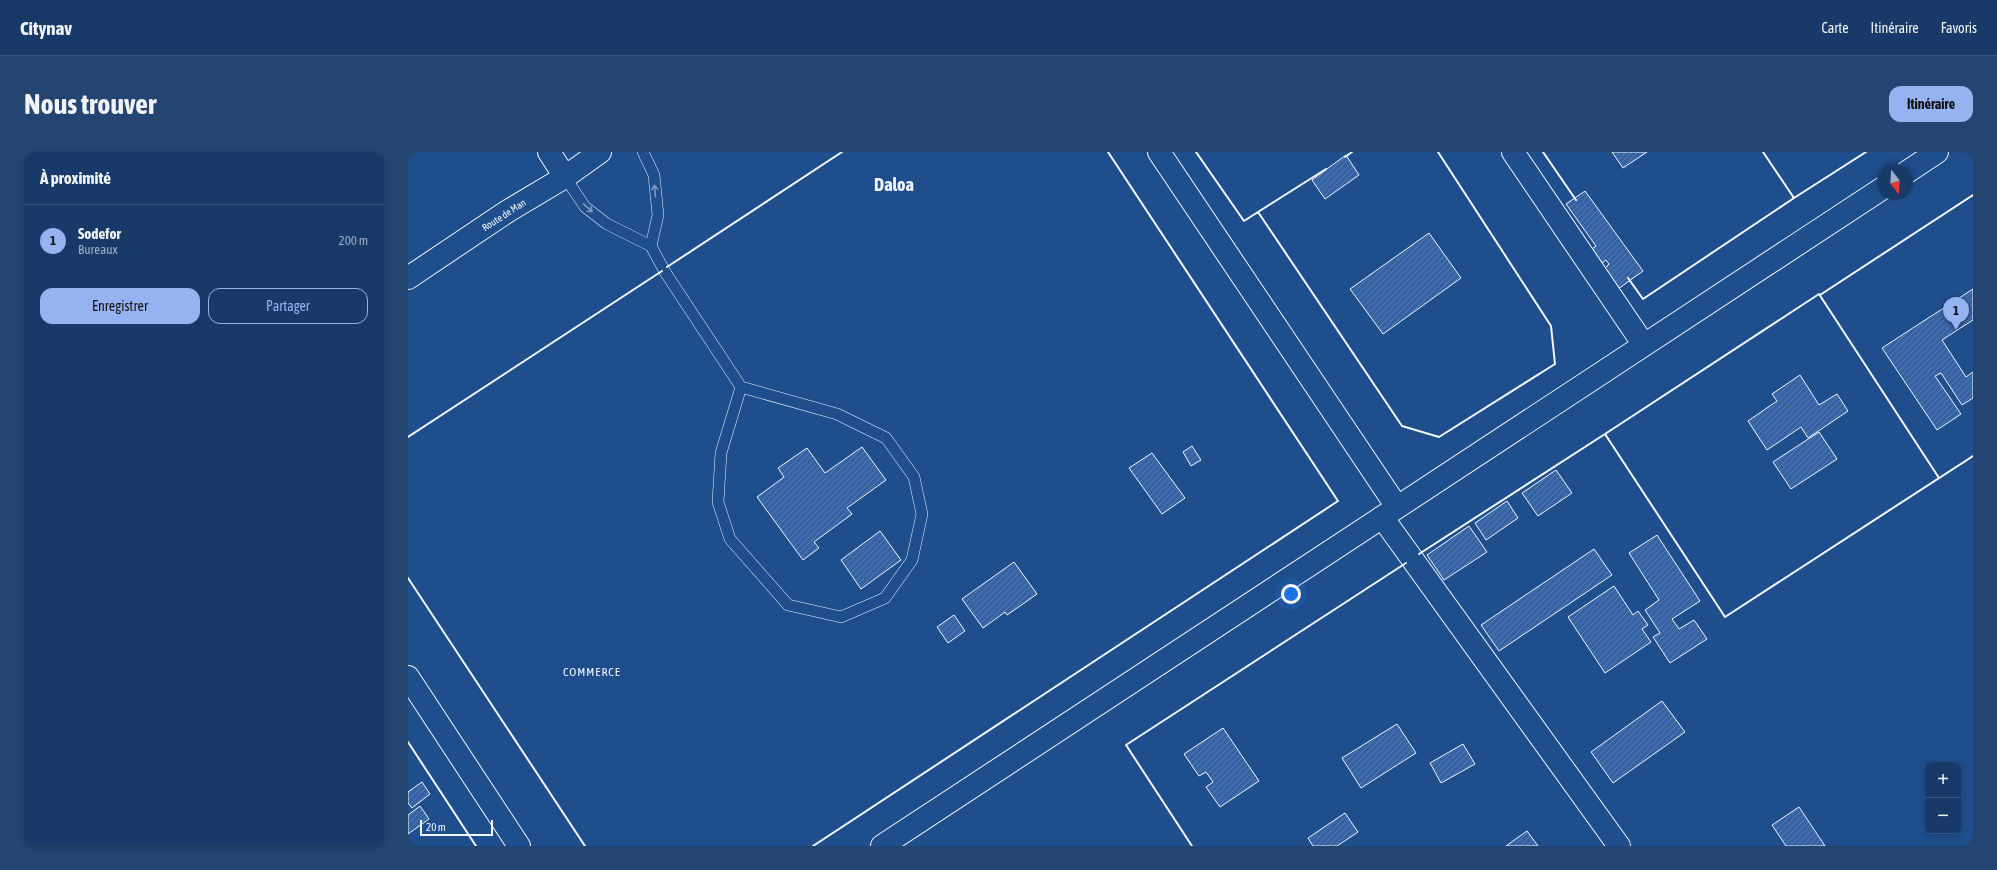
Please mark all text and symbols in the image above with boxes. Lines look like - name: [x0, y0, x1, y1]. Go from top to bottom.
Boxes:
- text: Citynav: [20, 17, 72, 39]
- text: Carte: [1822, 20, 1849, 36]
- text: Itinéraire: [1871, 20, 1919, 36]
- text: Favoris: [1941, 20, 1977, 36]
- button: Itinéraire: [1889, 86, 1973, 122]
- text: Nous trouver: [24, 88, 156, 120]
- north arrow: [1877, 164, 1913, 200]
- text: À proximité: [40, 168, 111, 188]
- district label: Daloa: [874, 174, 914, 195]
- one-way arrow: [652, 185, 659, 198]
- street label: Route de Man: [480, 197, 528, 233]
- one-way arrow: [583, 204, 593, 213]
- text: Sodefor: [78, 225, 121, 242]
- text: 1: [50, 233, 56, 248]
- text: 200 m: [339, 233, 368, 248]
- text: Bureaux: [78, 242, 118, 257]
- button: Enregistrer: [40, 288, 200, 324]
- button: Partager: [208, 288, 368, 324]
- pin: 1: [1943, 297, 1969, 330]
- your location: [1281, 584, 1301, 604]
- district label: COMMERCE: [563, 665, 621, 679]
- map controls: [1925, 762, 1961, 834]
- button: +: [1925, 762, 1961, 798]
- button: −: [1925, 798, 1961, 834]
- scale bar: [420, 818, 493, 837]
- text: 20 m: [426, 821, 446, 833]

